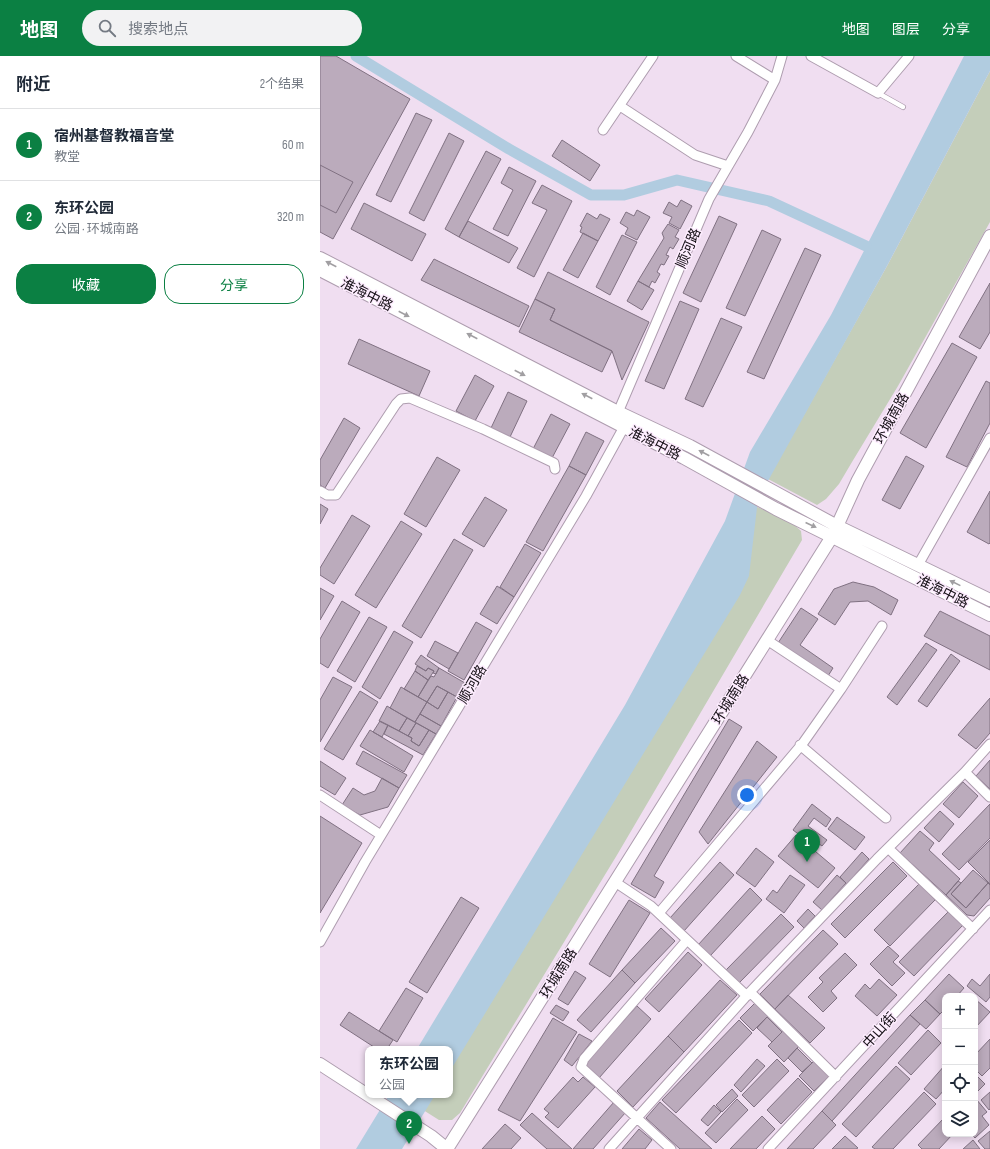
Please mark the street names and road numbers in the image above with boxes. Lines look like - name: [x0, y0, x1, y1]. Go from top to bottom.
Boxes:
- street label: 顺河路: [672, 226, 704, 271]
- street label: 淮海中路: [338, 274, 396, 315]
- street label: 环城南路: [870, 390, 912, 447]
- street label: 淮海中路: [626, 423, 684, 464]
- street label: 淮海中路: [914, 571, 972, 612]
- street label: 顺河路: [455, 662, 490, 707]
- street label: 环城南路: [708, 671, 752, 728]
- street label: 环城南路: [536, 945, 580, 1002]
- street label: 中山街: [859, 1009, 900, 1052]

